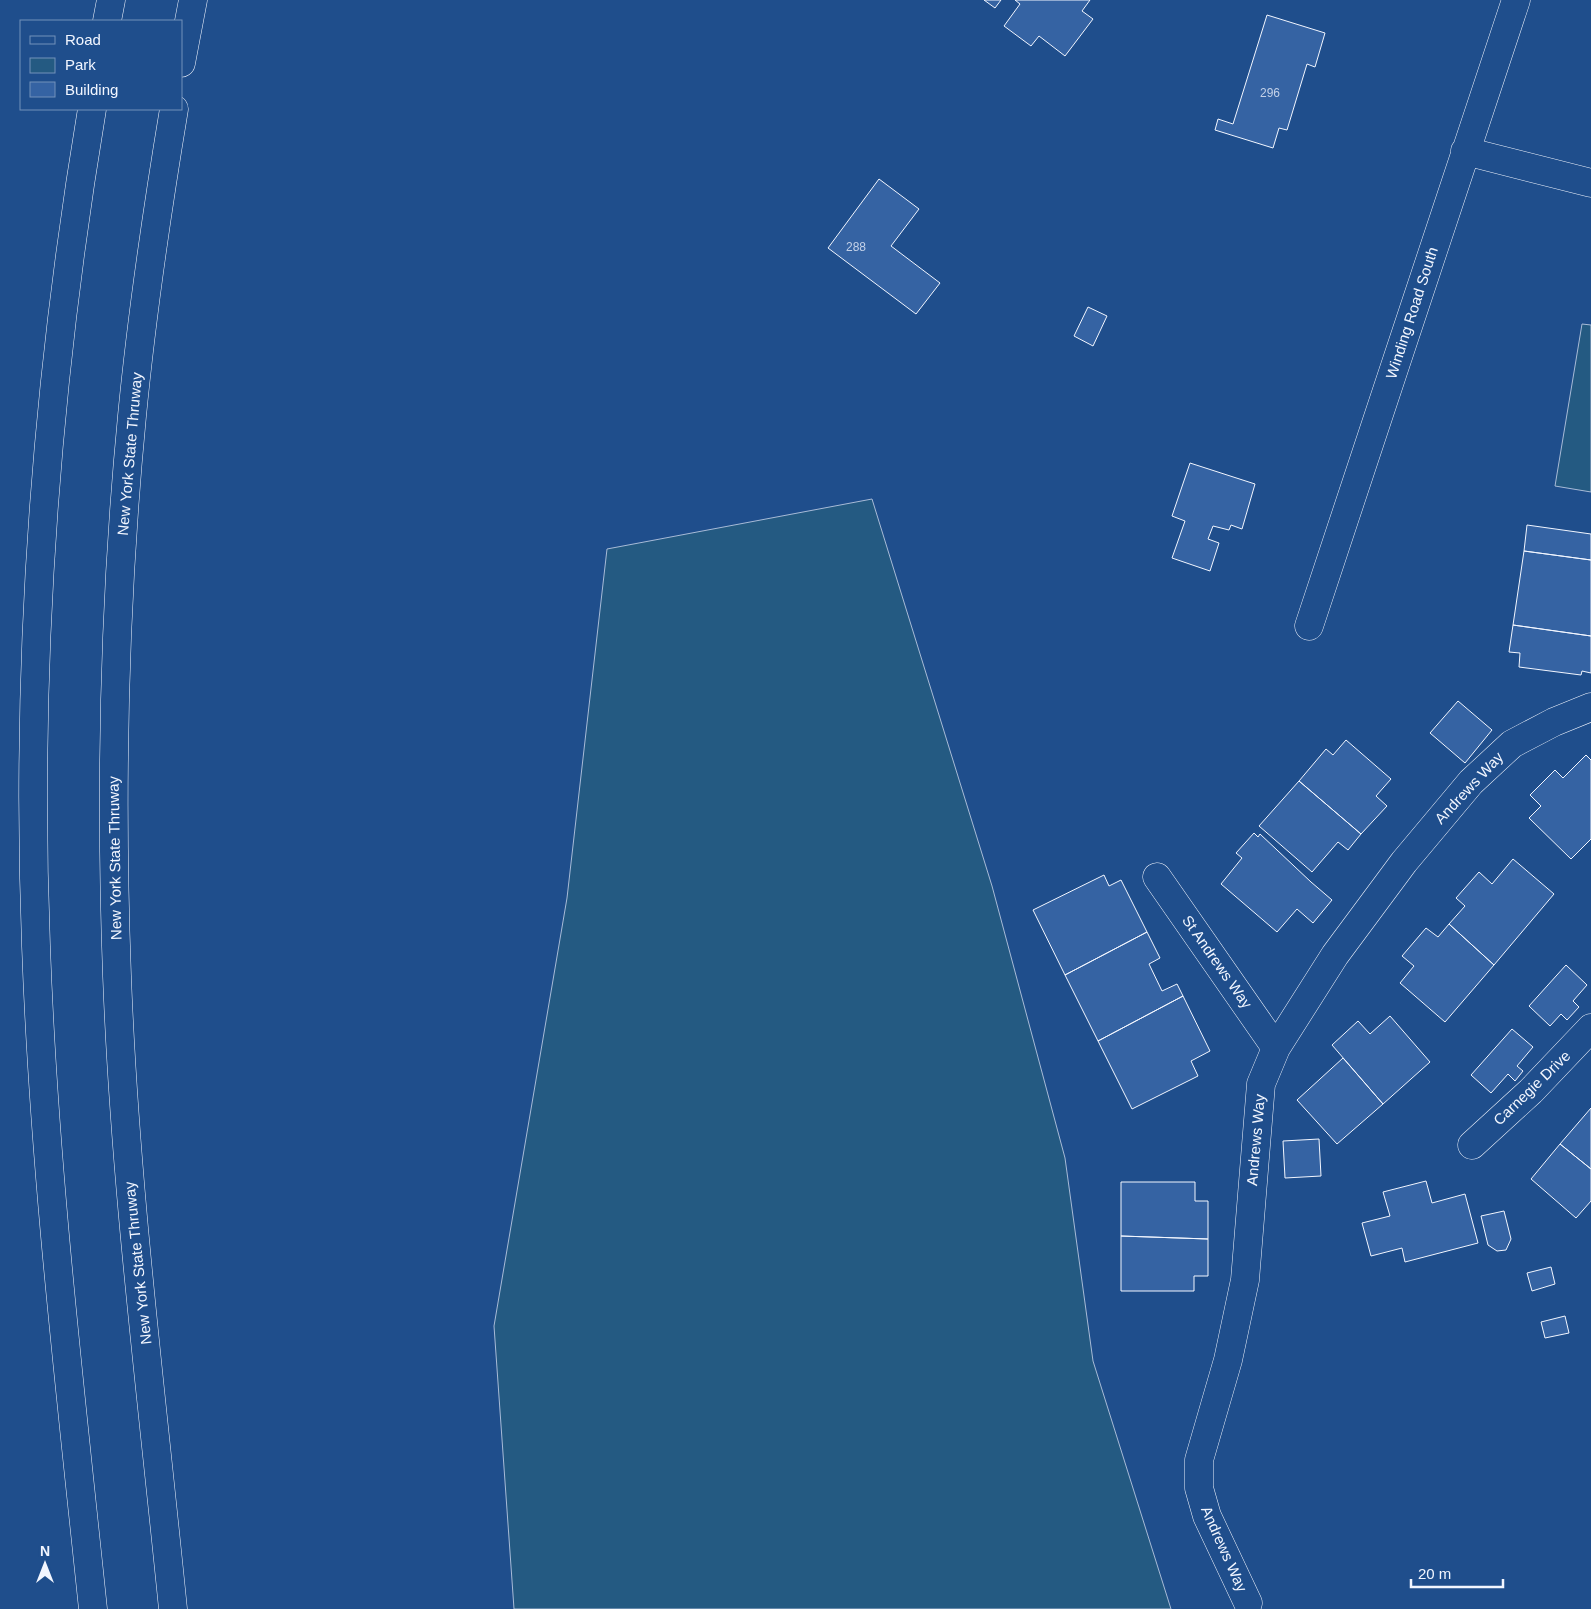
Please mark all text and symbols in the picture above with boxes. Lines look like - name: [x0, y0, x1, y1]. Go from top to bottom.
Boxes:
- legend: [20, 20, 182, 110]
- text: Road: [65, 31, 101, 48]
- text: Park: [65, 56, 96, 73]
- text: Building: [65, 81, 118, 98]
- house number: 296: [1260, 86, 1280, 100]
- house number: 288: [846, 240, 866, 254]
- street label: Winding Road South: [1382, 245, 1441, 381]
- street label: New York State Thruway: [114, 371, 145, 536]
- street label: Andrews Way: [1431, 748, 1507, 827]
- street label: New York State Thruway: [105, 775, 124, 940]
- street label: St Andrews Way: [1179, 912, 1256, 1012]
- street label: Carnegie Drive: [1490, 1047, 1574, 1129]
- street label: Andrews Way: [1243, 1093, 1268, 1187]
- street label: New York State Thruway: [120, 1180, 155, 1345]
- street label: Andrews Way: [1198, 1503, 1251, 1595]
- north arrow: [20, 1539, 70, 1589]
- text: N: [40, 1543, 50, 1559]
- scale bar: [1411, 1556, 1504, 1588]
- text: 20 m: [1418, 1565, 1451, 1582]

